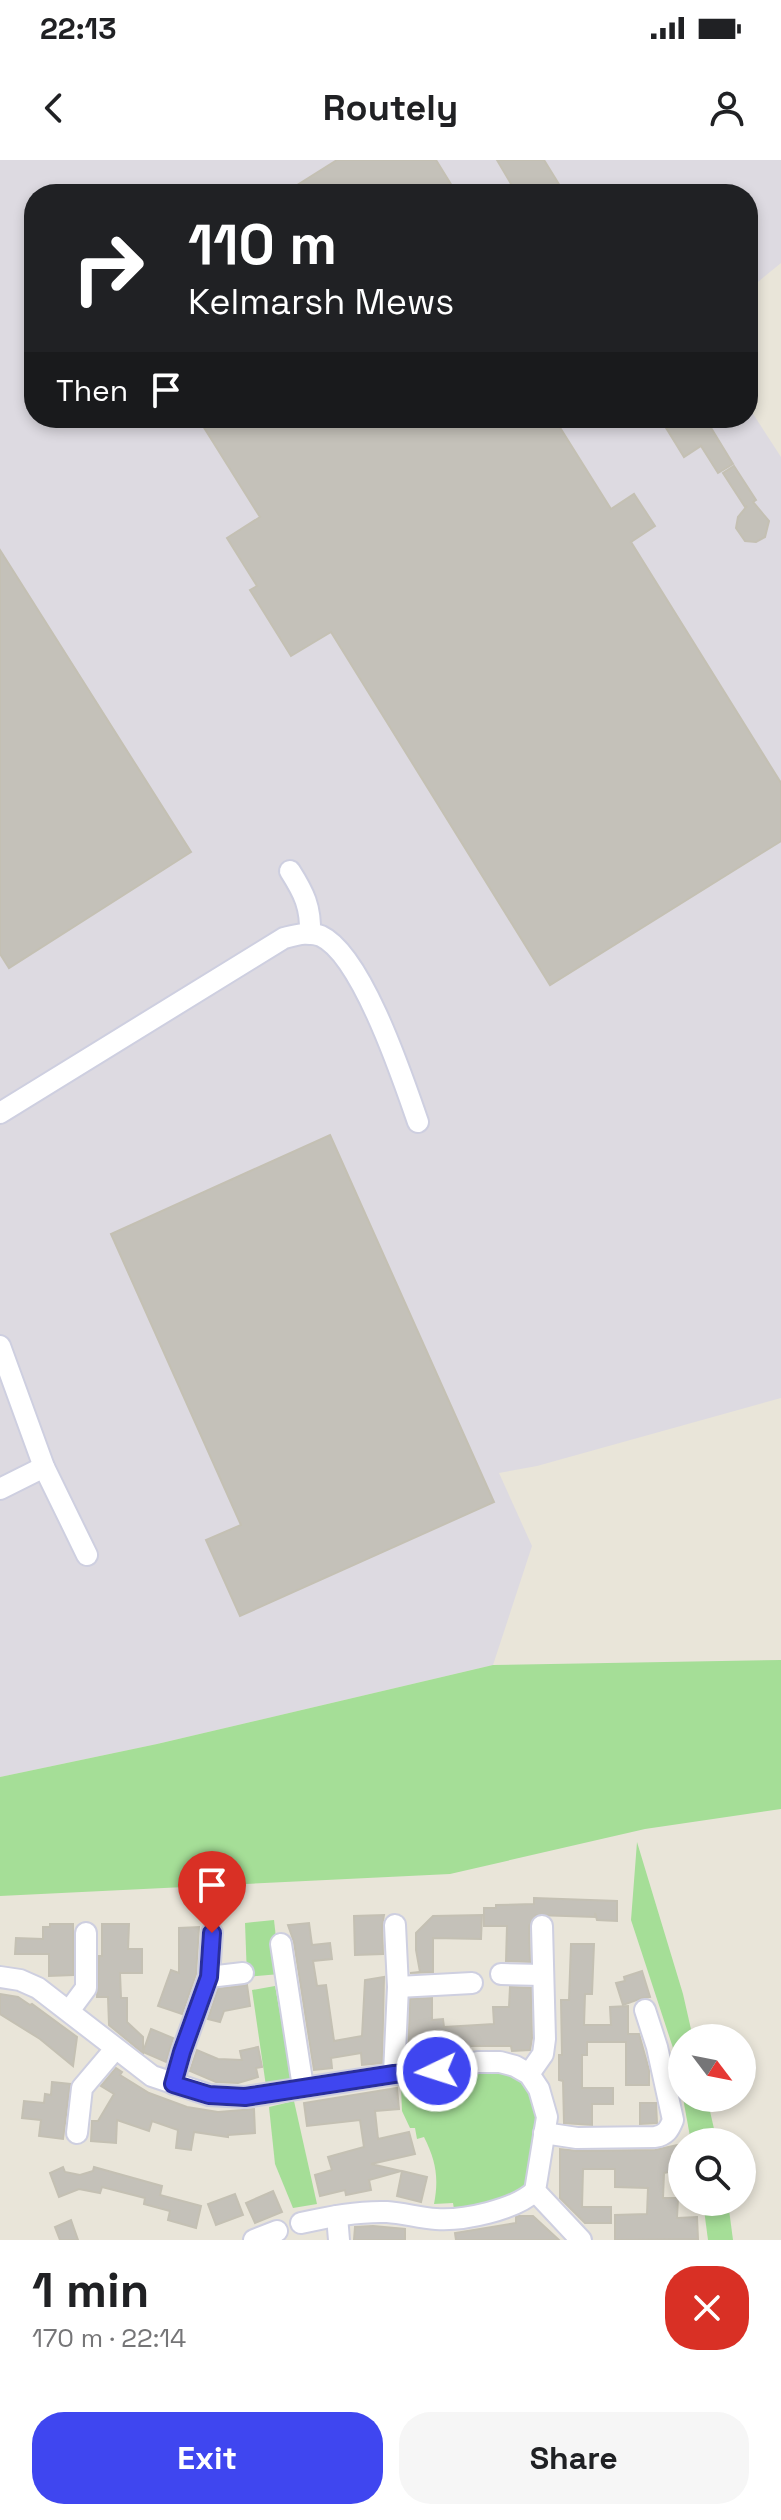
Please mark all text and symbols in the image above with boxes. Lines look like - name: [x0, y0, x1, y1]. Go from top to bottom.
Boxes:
- text: 22:13: [40, 9, 116, 48]
- text: Routely: [323, 85, 458, 131]
- icon: back: [32, 86, 76, 130]
- icon: person: [705, 86, 749, 130]
- text: 110 m: [188, 209, 337, 280]
- icon: right: [56, 216, 160, 320]
- text: Kelmarsh Mews: [188, 279, 454, 325]
- icon: arrive: [144, 368, 188, 412]
- text: Then: [56, 371, 128, 410]
- pin: [178, 1851, 246, 1933]
- icon: arrive: [190, 1863, 234, 1907]
- north arrow: [668, 2024, 756, 2112]
- map controls: [668, 2024, 756, 2216]
- position arrow: [395, 2029, 479, 2113]
- button: search: [668, 2128, 756, 2216]
- text: 1 min: [32, 2260, 149, 2321]
- button: close: [665, 2266, 749, 2350]
- text: 170 m · 22:14: [32, 2321, 186, 2355]
- button: Exit: [32, 2412, 383, 2504]
- button: Share: [399, 2412, 749, 2504]

